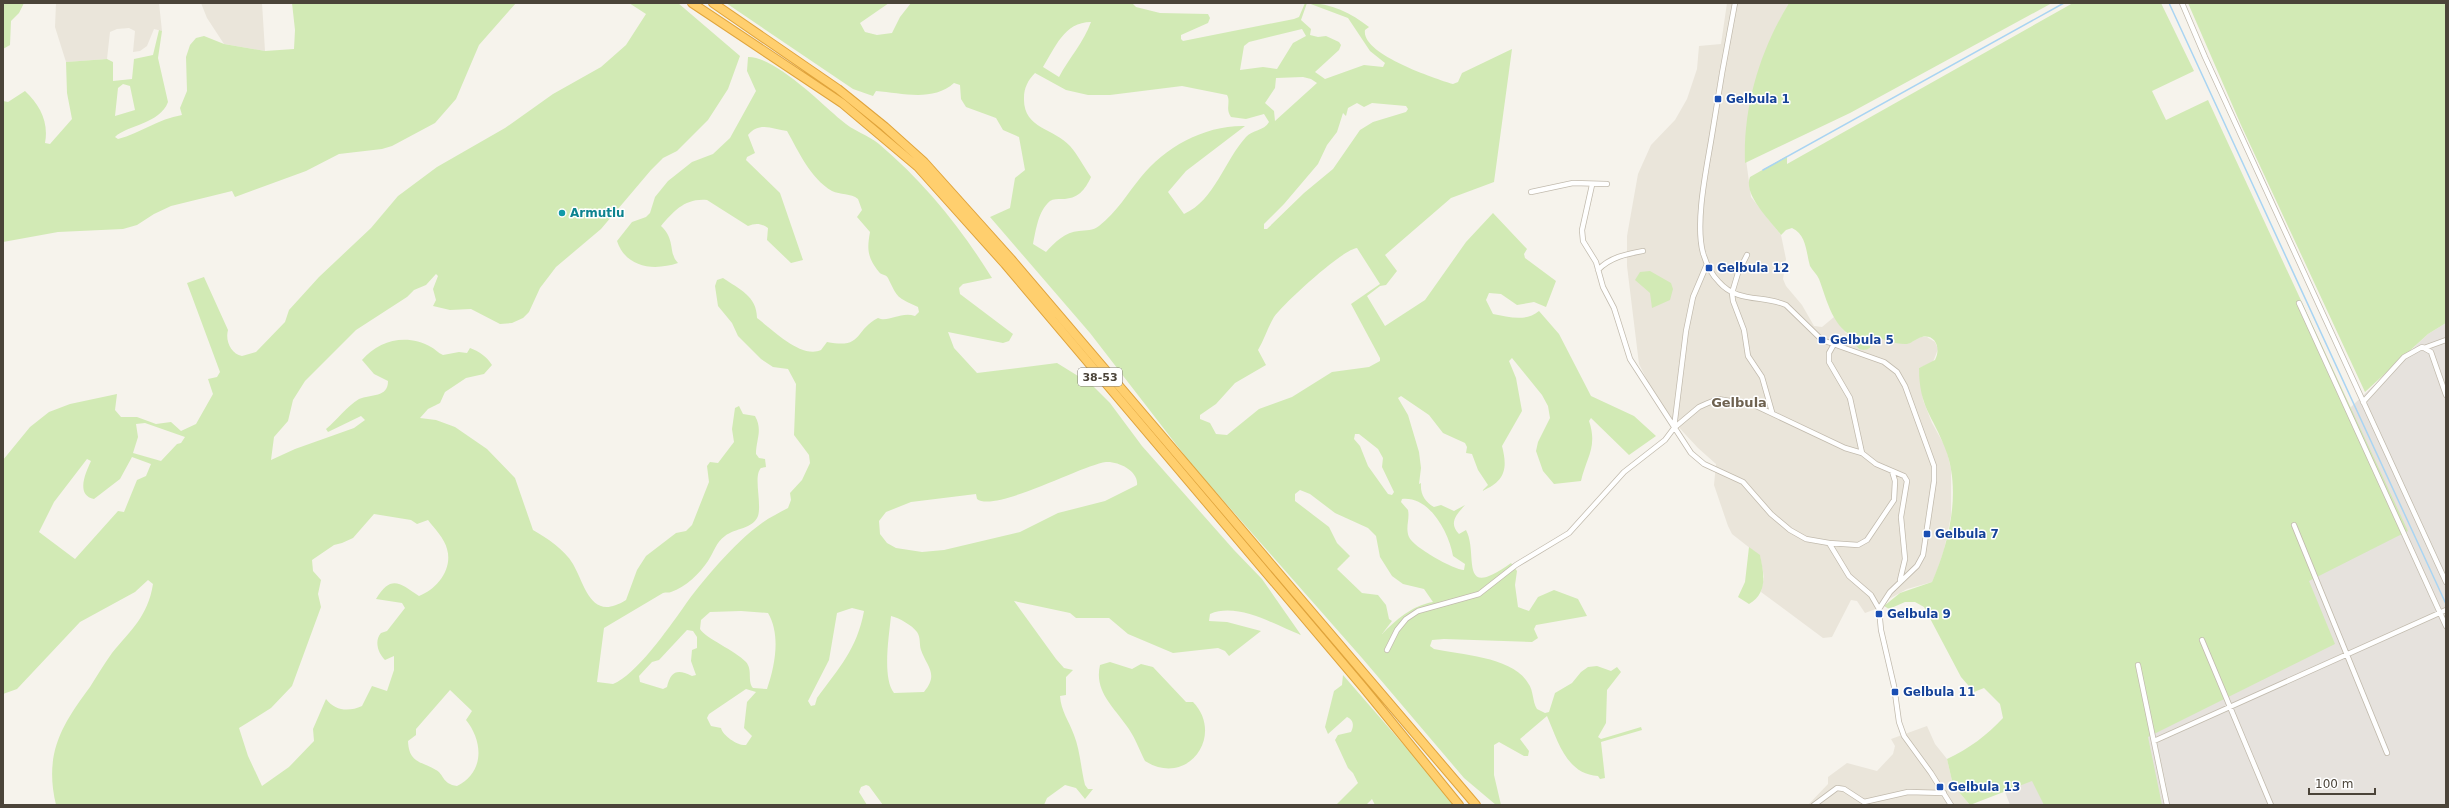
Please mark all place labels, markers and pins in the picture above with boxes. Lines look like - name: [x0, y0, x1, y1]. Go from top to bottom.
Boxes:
- place label: Gelbula 1: [1726, 92, 1790, 106]
- marker: Gelbula 1: [1713, 94, 1723, 104]
- place label: Armutlu: [570, 206, 625, 220]
- marker: Armutlu: [557, 208, 567, 218]
- place label: Gelbula 12: [1717, 261, 1789, 275]
- marker: Gelbula 12: [1704, 263, 1714, 273]
- place label: Gelbula 5: [1830, 333, 1894, 347]
- marker: Gelbula 5: [1817, 335, 1827, 345]
- place label: Gelbula 7: [1935, 527, 1999, 541]
- marker: Gelbula 7: [1922, 529, 1932, 539]
- place label: Gelbula 9: [1887, 607, 1951, 621]
- marker: Gelbula 9: [1874, 609, 1884, 619]
- place label: Gelbula 11: [1903, 685, 1975, 699]
- marker: Gelbula 11: [1890, 687, 1900, 697]
- place label: Gelbula 13: [1948, 780, 2020, 794]
- marker: Gelbula 13: [1935, 782, 1945, 792]

